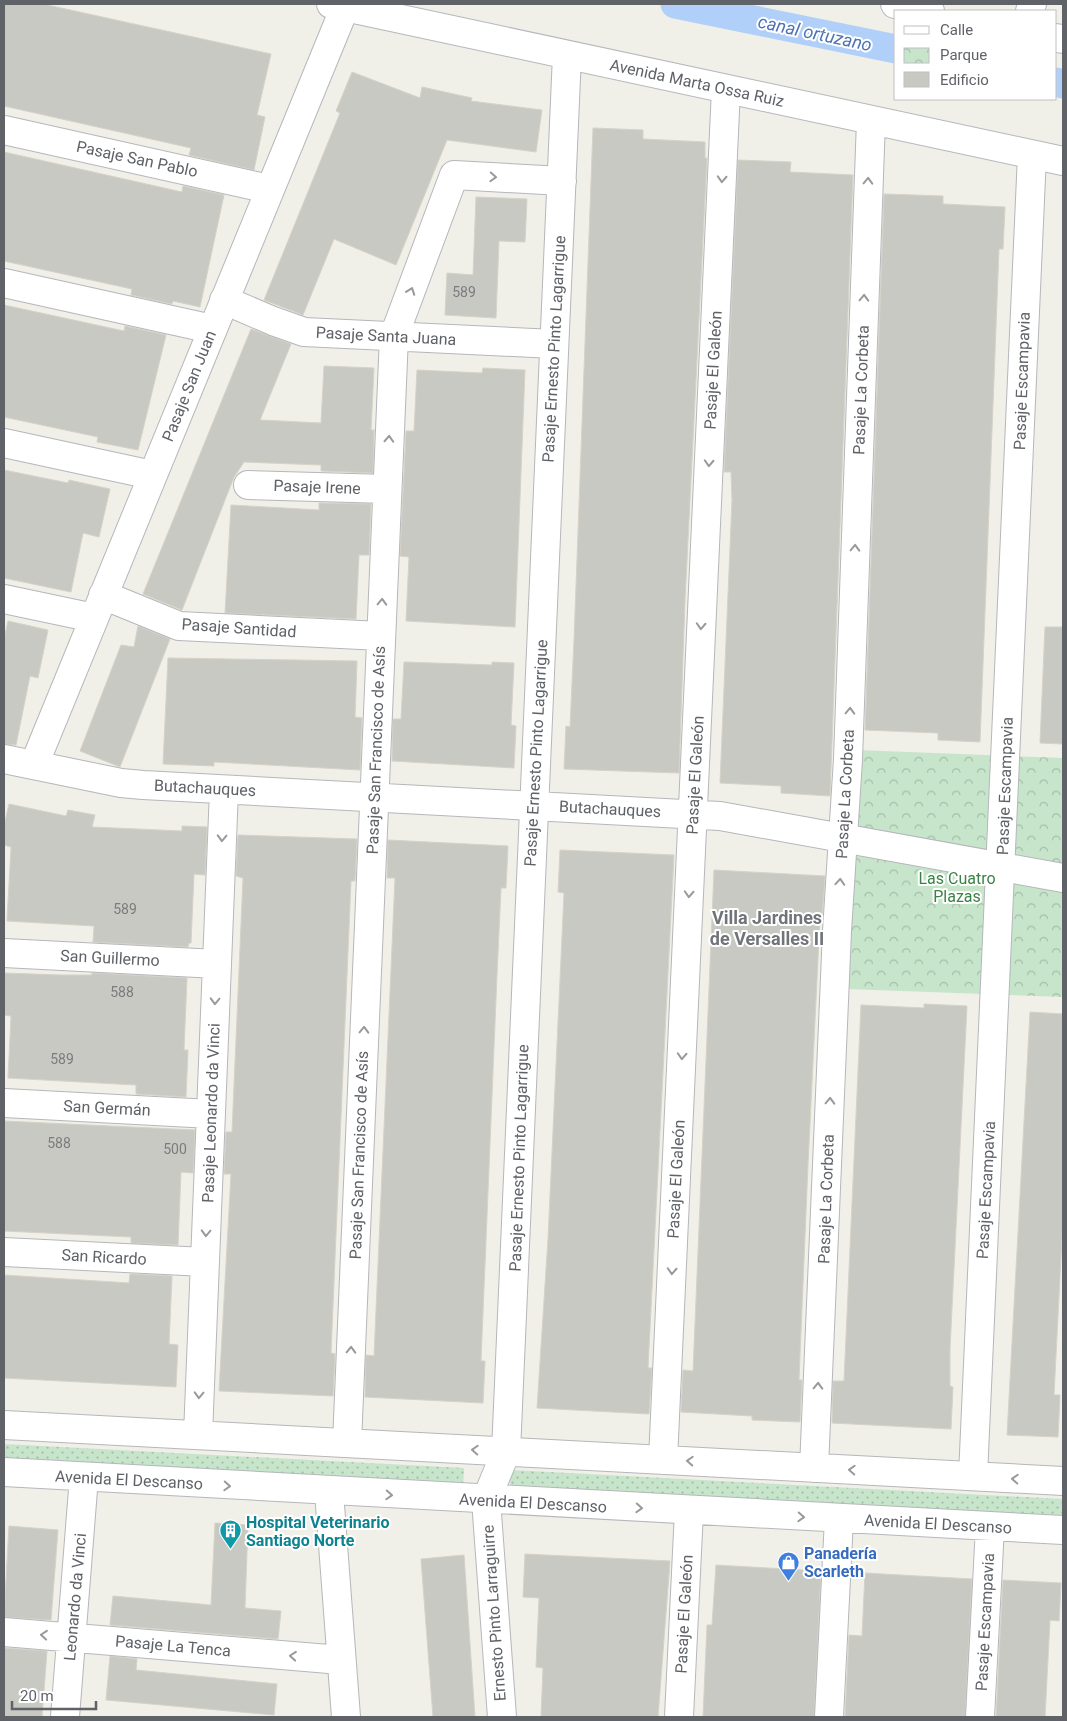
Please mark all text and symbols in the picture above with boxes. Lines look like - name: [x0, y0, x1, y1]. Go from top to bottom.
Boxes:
- legend: [894, 10, 1057, 100]
- water label: canal ortuzano: [756, 11, 874, 55]
- text: Calle: [940, 21, 973, 39]
- text: Parque: [940, 46, 987, 64]
- street label: Avenida Marta Ossa Ruiz: [608, 55, 786, 111]
- text: Edificio: [940, 71, 989, 89]
- street label: Pasaje San Pablo: [75, 137, 199, 181]
- one-way arrow: [490, 172, 498, 183]
- one-way arrow: [716, 175, 727, 183]
- one-way arrow: [863, 176, 874, 184]
- street label: Pasaje Ernesto Pinto Lagarrigue: [539, 235, 569, 463]
- house number: 589: [452, 284, 476, 300]
- one-way arrow: [405, 287, 415, 295]
- one-way arrow: [859, 294, 869, 302]
- street label: Pasaje El Galeón: [700, 310, 726, 430]
- street label: Pasaje Escampavia: [1010, 312, 1034, 450]
- street label: Pasaje Santa Juana: [315, 323, 457, 349]
- street label: Pasaje La Corbeta: [849, 325, 873, 455]
- street label: Pasaje San Juan: [158, 328, 220, 444]
- one-way arrow: [384, 435, 395, 443]
- one-way arrow: [703, 460, 714, 468]
- street label: Pasaje Irene: [273, 476, 361, 498]
- one-way arrow: [850, 544, 861, 552]
- one-way arrow: [377, 597, 388, 605]
- street label: Pasaje Santidad: [181, 615, 297, 641]
- one-way arrow: [696, 622, 707, 630]
- street label: Pasaje Ernesto Pinto Lagarrigue: [521, 639, 551, 867]
- street label: Pasaje San Francisco de Asís: [363, 645, 389, 855]
- one-way arrow: [844, 706, 855, 714]
- street label: Pasaje El Galeón: [682, 715, 708, 835]
- street label: Pasaje Escampavia: [993, 717, 1017, 855]
- street label: Pasaje La Corbeta: [832, 729, 858, 859]
- street label: Butachauques: [154, 776, 256, 800]
- street label: Butachauques: [559, 797, 661, 821]
- one-way arrow: [216, 835, 227, 843]
- park label: Las Cuatro Plazas: [918, 869, 996, 906]
- one-way arrow: [835, 878, 846, 886]
- one-way arrow: [684, 890, 695, 898]
- house number: 589: [113, 901, 137, 917]
- district label: Villa Jardines de Versalles II: [710, 907, 824, 949]
- street label: San Guillermo: [60, 946, 160, 970]
- house number: 588: [110, 984, 134, 1000]
- one-way arrow: [210, 997, 221, 1005]
- street label: Pasaje Leonardo da Vinci: [198, 1023, 224, 1203]
- one-way arrow: [359, 1026, 369, 1034]
- street label: Pasaje Ernesto Pinto Lagarrigue: [506, 1044, 532, 1272]
- street label: Pasaje San Francisco de Asís: [346, 1050, 372, 1260]
- house number: 589: [50, 1051, 74, 1067]
- one-way arrow: [676, 1053, 687, 1061]
- street label: San Germán: [63, 1096, 151, 1120]
- one-way arrow: [824, 1097, 835, 1105]
- street label: Pasaje El Galeón: [663, 1119, 689, 1239]
- street label: Pasaje Escampavia: [973, 1120, 999, 1260]
- street label: Pasaje La Corbeta: [814, 1134, 838, 1264]
- house number: 588: [47, 1135, 71, 1151]
- house number: 500: [163, 1141, 187, 1157]
- one-way arrow: [200, 1229, 211, 1237]
- street label: San Ricardo: [61, 1245, 147, 1269]
- one-way arrow: [667, 1268, 677, 1276]
- one-way arrow: [345, 1345, 356, 1353]
- one-way arrow: [812, 1382, 823, 1390]
- one-way arrow: [194, 1392, 205, 1400]
- one-way arrow: [471, 1445, 479, 1456]
- one-way arrow: [686, 1456, 694, 1467]
- one-way arrow: [848, 1465, 856, 1475]
- street label: Avenida El Descanso: [55, 1467, 203, 1493]
- one-way arrow: [1010, 1473, 1018, 1484]
- one-way arrow: [223, 1480, 231, 1491]
- one-way arrow: [386, 1489, 394, 1500]
- street label: Avenida El Descanso: [459, 1490, 607, 1516]
- one-way arrow: [635, 1503, 643, 1514]
- one-way arrow: [798, 1511, 806, 1522]
- street label: Avenida El Descanso: [864, 1511, 1012, 1537]
- place label: Hospital Veterinario Santiago Norte: [246, 1513, 390, 1550]
- building icon: Hospital Veterinario Santiago Norte: [218, 1519, 242, 1550]
- street label: Ernesto Pinto Larraguirre: [478, 1524, 510, 1702]
- street label: Leonardo da Vinci: [60, 1532, 90, 1662]
- place label: Panadería Scarleth: [804, 1544, 877, 1581]
- shop icon: Panadería Scarleth: [776, 1550, 800, 1581]
- street label: Pasaje Escampavia: [972, 1552, 998, 1692]
- street label: Pasaje El Galeón: [671, 1554, 697, 1674]
- one-way arrow: [39, 1630, 47, 1641]
- street label: Pasaje La Tenca: [114, 1631, 232, 1661]
- one-way arrow: [289, 1650, 297, 1661]
- scale bar: [12, 1678, 96, 1710]
- text: 20 m: [20, 1687, 54, 1705]

